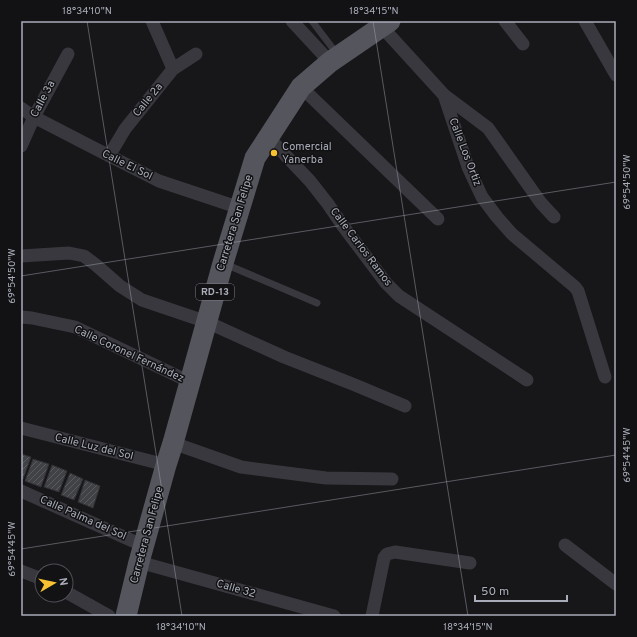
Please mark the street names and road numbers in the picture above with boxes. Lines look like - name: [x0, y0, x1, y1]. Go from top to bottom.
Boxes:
- street label: Calle 3a: [28, 78, 59, 120]
- street label: Calle 2a: [130, 80, 166, 120]
- street label: Calle Los Ortiz: [446, 116, 484, 188]
- street label: Calle El Sol: [99, 147, 155, 183]
- street label: Carretera San Felipe: [214, 173, 256, 273]
- street label: Calle Carlos Ramos: [327, 205, 395, 289]
- road number: RD-13: [196, 284, 234, 300]
- street label: Calle Coronel Fernández: [72, 322, 186, 386]
- street label: Calle Luz del Sol: [53, 430, 135, 464]
- street label: Carretera San Felipe: [127, 485, 167, 585]
- street label: Calle Palma del Sol: [38, 493, 128, 543]
- street label: Calle 32: [215, 577, 257, 601]

